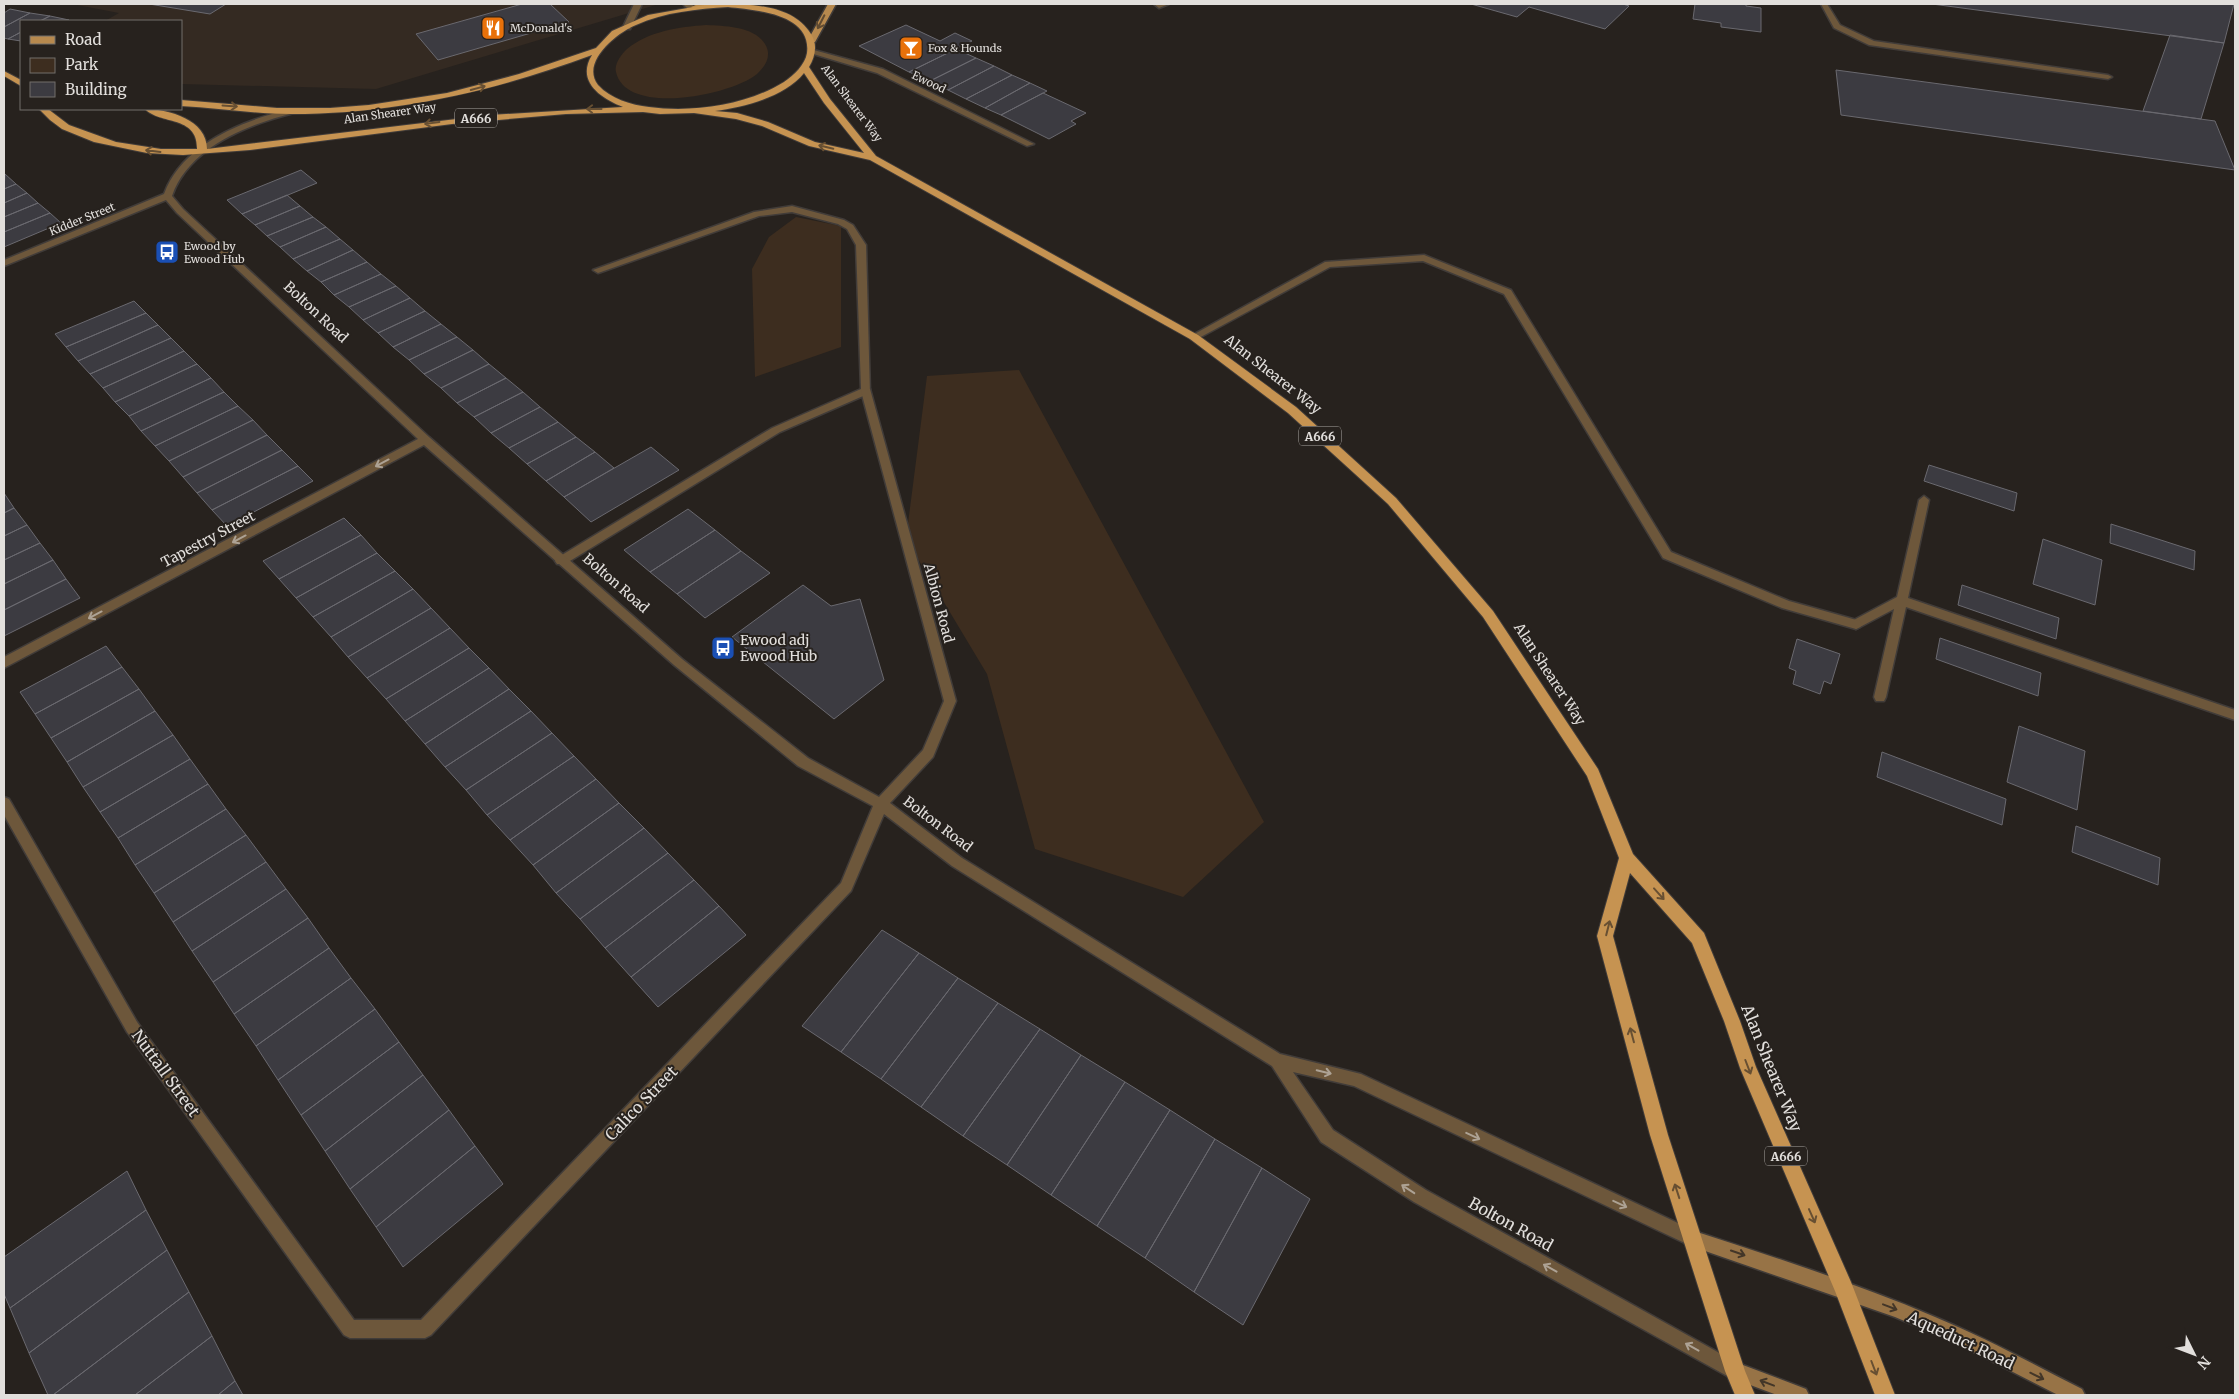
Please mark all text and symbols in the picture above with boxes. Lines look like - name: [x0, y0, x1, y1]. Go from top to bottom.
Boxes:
- one-way arrow: [816, 14, 825, 29]
- restaurant icon: McDonald's: [480, 15, 506, 41]
- legend: [20, 20, 182, 110]
- place label: McDonald's: [510, 21, 572, 35]
- text: Road: [65, 30, 101, 49]
- bar icon: Fox & Hounds: [898, 35, 924, 61]
- place label: Fox & Hounds: [928, 41, 1002, 55]
- text: Park: [65, 55, 99, 74]
- street label: Alan Shearer Way: [818, 61, 886, 145]
- street label: Ewood: [910, 68, 949, 96]
- text: Building: [65, 80, 127, 99]
- one-way arrow: [470, 83, 486, 92]
- street label: Alan Shearer Way: [342, 100, 438, 127]
- one-way arrow: [222, 102, 238, 111]
- one-way arrow: [586, 104, 602, 113]
- road number: A666: [455, 109, 497, 128]
- one-way arrow: [424, 118, 440, 128]
- one-way arrow: [818, 142, 834, 151]
- one-way arrow: [146, 146, 162, 156]
- street label: Kidder Street: [47, 199, 118, 239]
- bus stop icon: Ewood by Ewood Hub: [154, 239, 180, 265]
- place label: Ewood by Ewood Hub: [184, 239, 245, 266]
- street label: Bolton Road: [280, 277, 352, 347]
- street label: Alan Shearer Way: [1220, 330, 1326, 418]
- road number: A666: [1299, 426, 1341, 446]
- one-way arrow: [375, 458, 390, 468]
- street label: Tapestry Street: [158, 506, 258, 571]
- one-way arrow: [231, 534, 246, 544]
- street label: Bolton Road: [579, 549, 653, 617]
- street label: Albion Road: [919, 560, 958, 645]
- one-way arrow: [88, 611, 103, 620]
- street label: Alan Shearer Way: [1510, 619, 1590, 729]
- place label: Ewood adj Ewood Hub: [740, 631, 817, 665]
- bus stop icon: Ewood adj Ewood Hub: [710, 635, 736, 661]
- street label: Bolton Road: [900, 792, 977, 856]
- one-way arrow: [1653, 888, 1665, 901]
- one-way arrow: [1604, 921, 1613, 937]
- street label: Alan Shearer Way: [1737, 1001, 1807, 1135]
- street label: Nuttall Street: [128, 1026, 205, 1121]
- one-way arrow: [1627, 1027, 1636, 1043]
- one-way arrow: [1744, 1059, 1753, 1074]
- street label: Calico Street: [600, 1061, 682, 1145]
- one-way arrow: [1316, 1068, 1332, 1077]
- one-way arrow: [1465, 1131, 1480, 1141]
- road number: A666: [1765, 1146, 1807, 1166]
- one-way arrow: [1671, 1183, 1681, 1199]
- one-way arrow: [1402, 1184, 1416, 1194]
- street label: Bolton Road: [1465, 1193, 1557, 1256]
- one-way arrow: [1612, 1200, 1627, 1210]
- one-way arrow: [1808, 1208, 1818, 1223]
- one-way arrow: [1729, 1249, 1745, 1258]
- one-way arrow: [1543, 1263, 1558, 1273]
- one-way arrow: [1882, 1303, 1897, 1313]
- street label: Aqueduct Road: [1903, 1306, 2018, 1374]
- north arrow: [2169, 1329, 2219, 1379]
- one-way arrow: [1685, 1342, 1700, 1351]
- text: N: [2193, 1353, 2214, 1373]
- one-way arrow: [1870, 1360, 1879, 1375]
- one-way arrow: [2029, 1372, 2044, 1381]
- one-way arrow: [1760, 1378, 1776, 1387]

